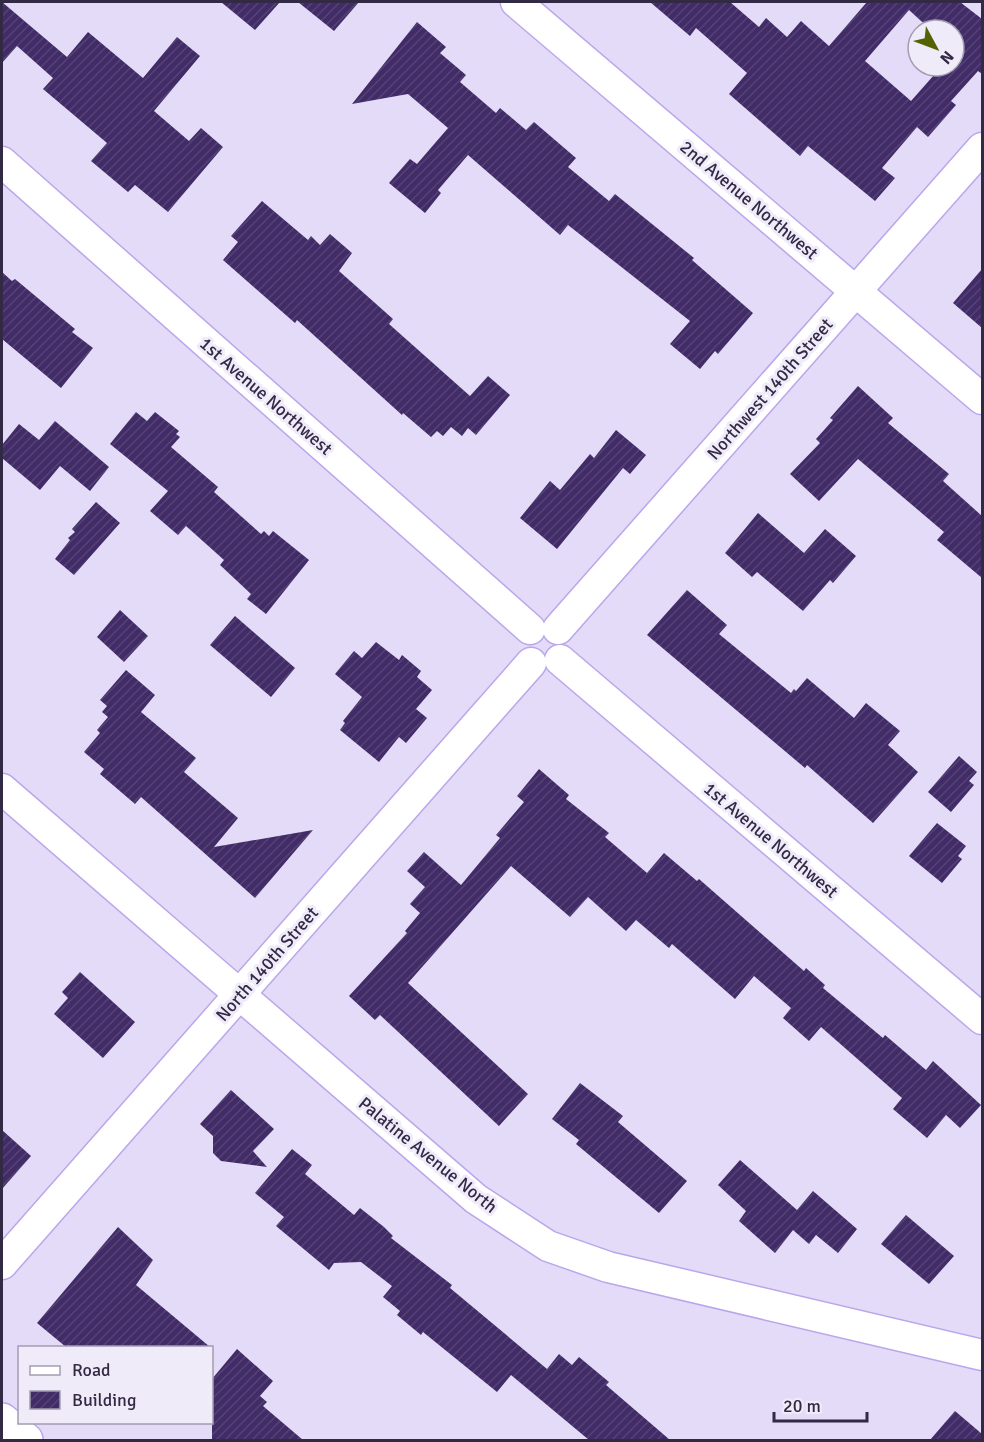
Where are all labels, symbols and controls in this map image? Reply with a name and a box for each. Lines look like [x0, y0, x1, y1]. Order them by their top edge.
north arrow [906, 18, 966, 78]
text: N [935, 46, 958, 68]
street label: 2nd Avenue Northwest [675, 136, 823, 264]
street label: Northwest 140th Street [703, 314, 837, 464]
street label: 1st Avenue Northwest [195, 332, 337, 460]
street label: 1st Avenue Northwest [699, 777, 843, 903]
street label: North 140th Street [211, 902, 323, 1026]
street label: Palatine Avenue North [354, 1092, 502, 1218]
legend [18, 1346, 213, 1424]
text: Road [72, 1359, 111, 1381]
scale bar [774, 1385, 867, 1423]
text: Building [72, 1389, 136, 1411]
text: 20 m [783, 1395, 821, 1417]

